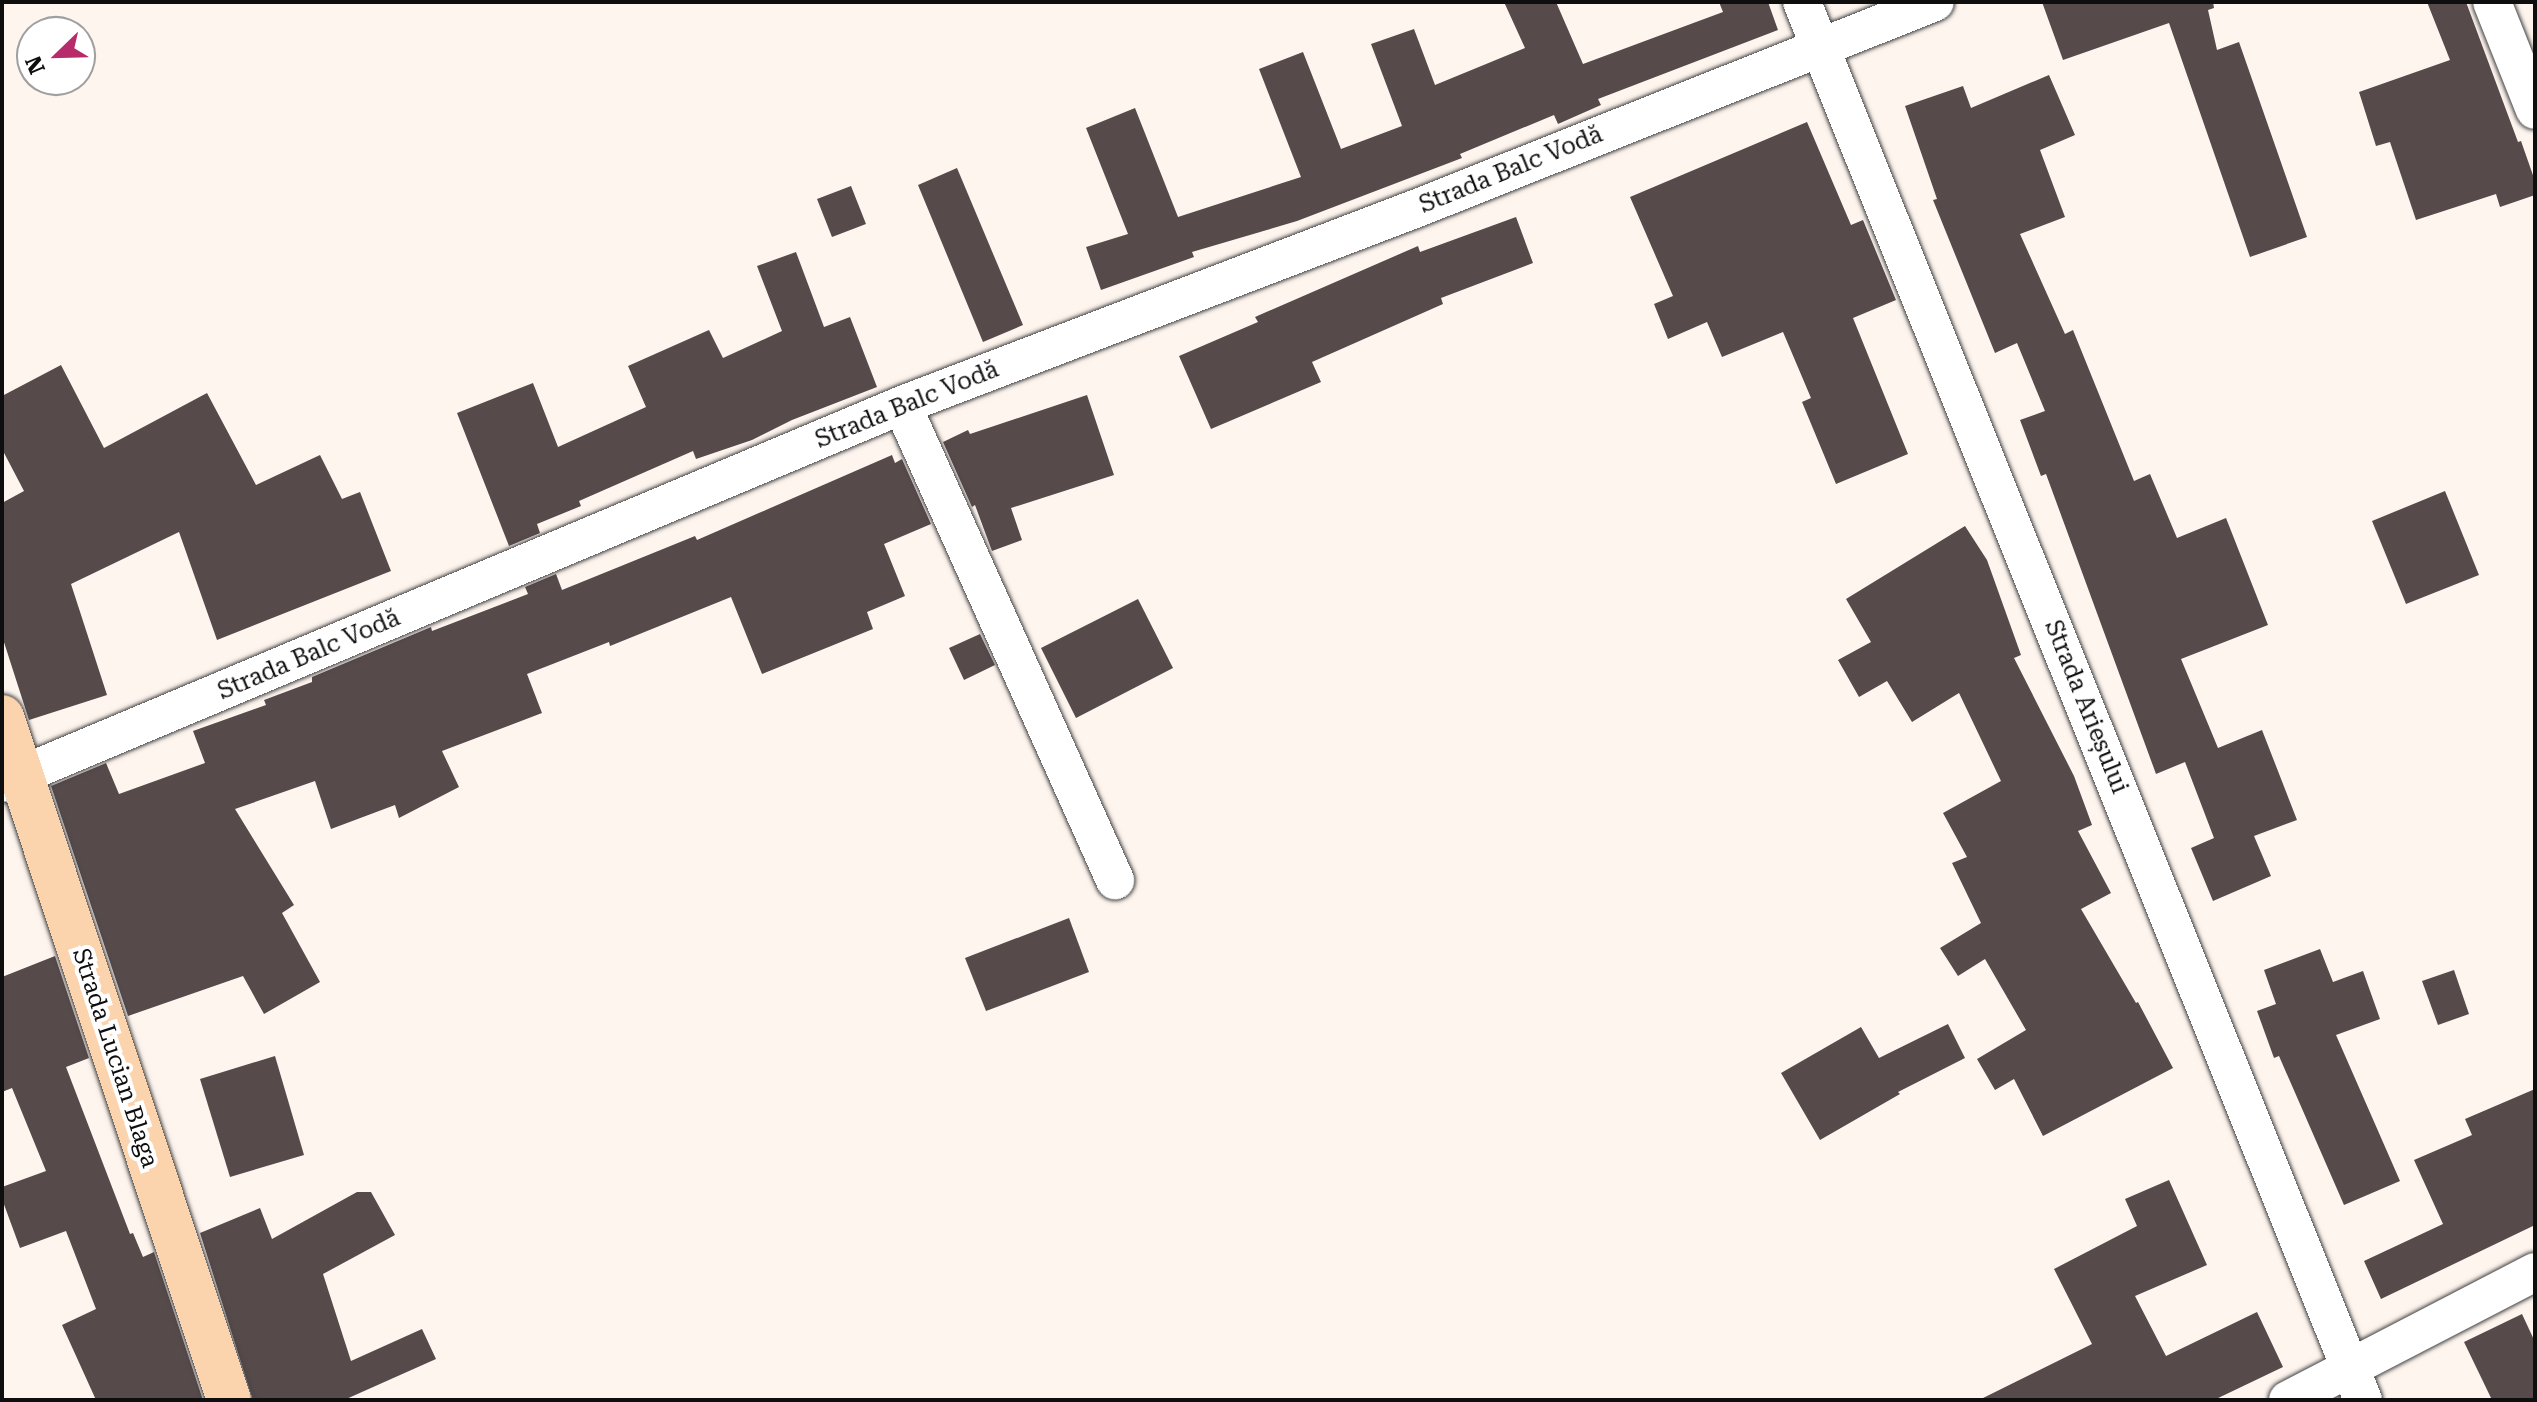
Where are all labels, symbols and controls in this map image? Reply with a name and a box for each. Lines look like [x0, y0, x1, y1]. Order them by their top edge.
north arrow [16, 16, 96, 96]
text: N [20, 52, 50, 77]
street label: Strada Balc Vodă [1415, 120, 1607, 220]
street label: Strada Balc Vodă [811, 355, 1003, 455]
street label: Strada Balc Vodă [214, 604, 404, 706]
street label: Strada Arieșului [2038, 616, 2134, 798]
street label: Strada Lucian Blaga [66, 945, 164, 1171]

